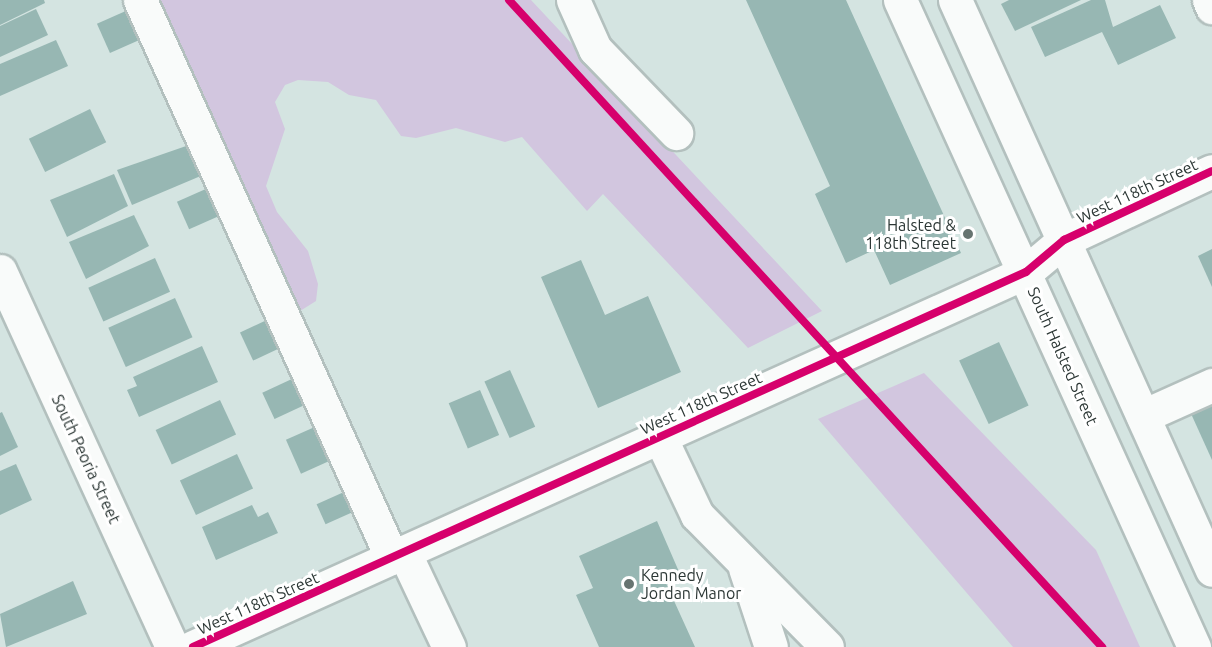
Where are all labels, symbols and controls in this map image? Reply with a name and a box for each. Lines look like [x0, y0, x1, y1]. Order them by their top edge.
street label: West 118th Street [1074, 155, 1200, 227]
place label: Halsted & 118th Street [865, 215, 956, 253]
marker: Halsted & 118th Street [961, 227, 975, 241]
street label: South Halsted Street [1024, 284, 1102, 428]
street label: West 118th Street [637, 368, 765, 438]
street label: South Peoria Street [48, 392, 124, 526]
place label: Kennedy Jordan Manor [641, 565, 741, 603]
street label: West 118th Street [194, 568, 322, 638]
marker: Kennedy Jordan Manor [622, 577, 636, 591]

